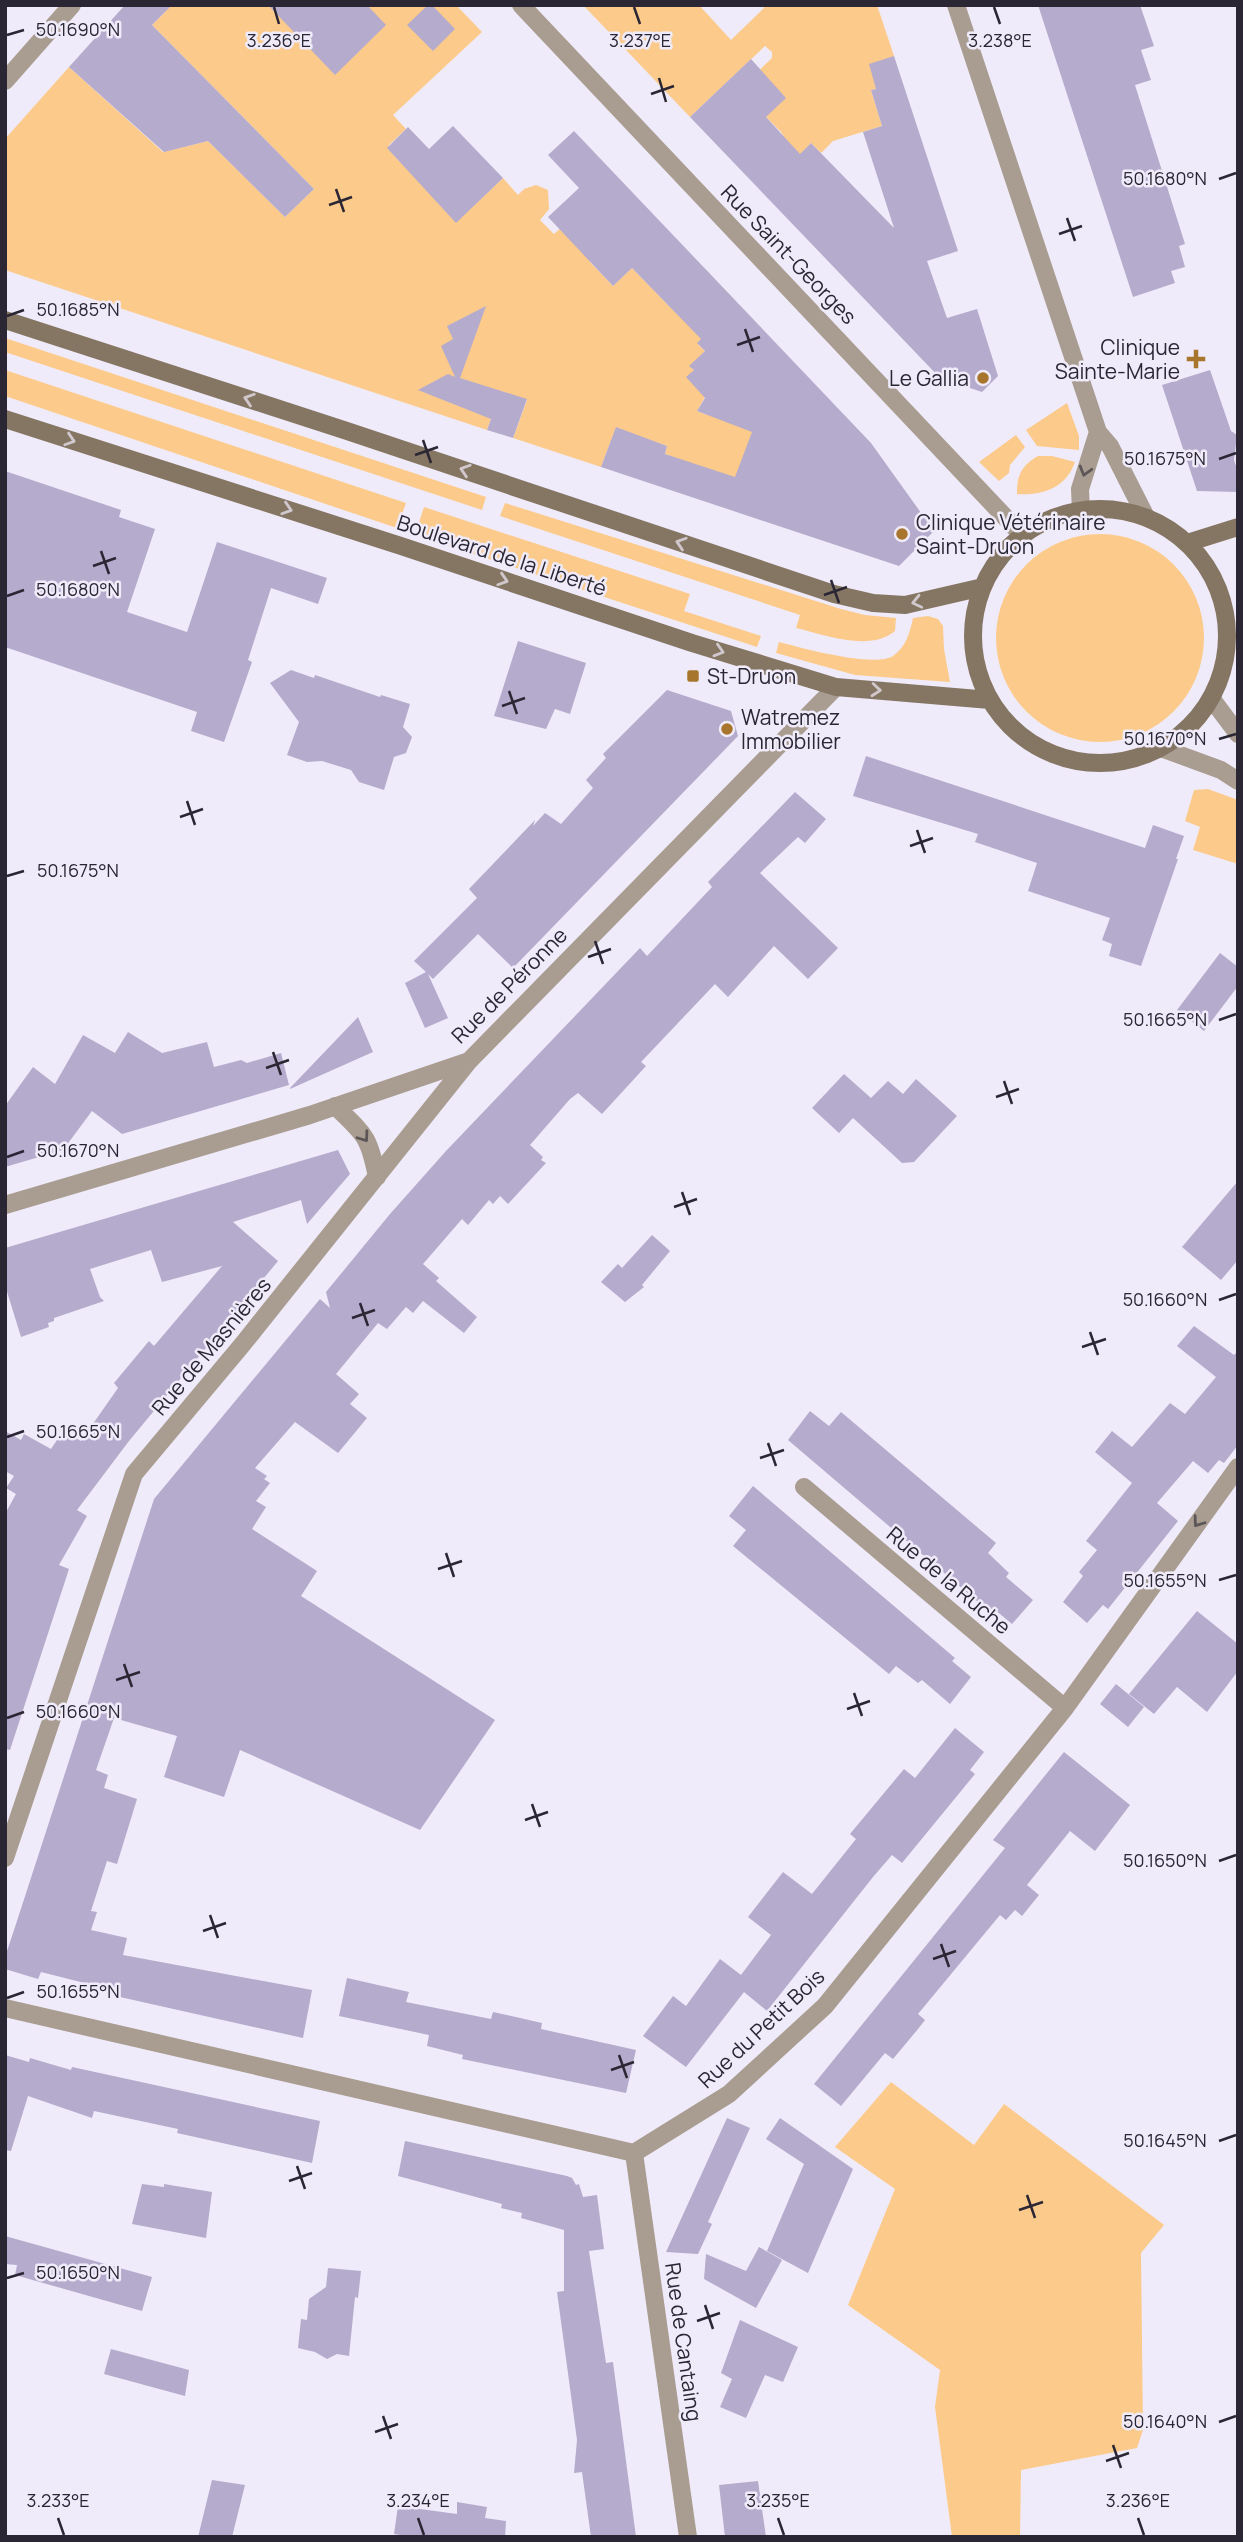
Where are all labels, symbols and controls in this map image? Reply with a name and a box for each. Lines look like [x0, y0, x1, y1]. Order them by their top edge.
text: 50.1690°N [36, 17, 120, 41]
text: 3.236°E [247, 28, 311, 52]
text: 3.237°E [609, 28, 671, 52]
text: 3.238°E [968, 28, 1032, 52]
text: 50.1680°N [1123, 166, 1207, 190]
street label: Rue Saint-Georges [715, 178, 863, 330]
text: 50.1685°N [36, 297, 120, 321]
place label: Clinique Sainte-Marie [1055, 333, 1180, 385]
marker: Clinique Sainte-Marie [1186, 349, 1206, 369]
place label: Le Gallia [889, 364, 969, 392]
marker: Le Gallia [975, 370, 991, 386]
one-way arrow [244, 393, 256, 408]
one-way arrow [64, 432, 76, 446]
text: 50.1675°N [1124, 446, 1206, 470]
one-way arrow [460, 464, 472, 478]
one-way arrow [1079, 465, 1094, 477]
one-way arrow [281, 501, 293, 516]
street label: Boulevard de la Liberté [394, 508, 610, 602]
place label: Clinique Vétérinaire Saint-Druon [916, 508, 1105, 560]
marker: Clinique Vétérinaire Saint-Druon [894, 526, 910, 542]
one-way arrow [675, 536, 687, 551]
one-way arrow [497, 572, 509, 586]
text: 50.1680°N [36, 577, 120, 601]
one-way arrow [911, 594, 923, 609]
one-way arrow [713, 643, 725, 658]
place label: St-Druon [707, 662, 796, 690]
marker: St-Druon [685, 668, 701, 684]
one-way arrow [870, 682, 881, 697]
place label: Watremez Immobilier [741, 703, 841, 755]
marker: Watremez Immobilier [719, 721, 735, 737]
text: 50.1670°N [1124, 726, 1206, 750]
text: 50.1675°N [37, 858, 119, 882]
street label: Rue de Péronne [445, 921, 573, 1049]
text: 50.1665°N [1123, 1007, 1207, 1031]
one-way arrow [356, 1130, 368, 1142]
text: 50.1670°N [37, 1138, 119, 1162]
street label: Rue de Masnières [145, 1271, 277, 1421]
text: 50.1660°N [1123, 1287, 1207, 1311]
text: 50.1665°N [36, 1419, 120, 1443]
one-way arrow [1194, 1514, 1206, 1527]
street label: Rue de la Ruche [881, 1520, 1017, 1640]
text: 50.1655°N [1123, 1568, 1207, 1592]
text: 50.1660°N [36, 1699, 120, 1723]
text: 50.1650°N [1123, 1848, 1207, 1872]
street label: Rue du Petit Bois [692, 1962, 830, 2094]
text: 50.1655°N [36, 1979, 120, 2003]
text: 50.1645°N [1123, 2128, 1207, 2152]
text: 50.1650°N [36, 2260, 120, 2284]
street label: Rue de Cantaing [659, 2261, 709, 2423]
text: 50.1640°N [1123, 2409, 1207, 2433]
text: 3.233°E [26, 2488, 90, 2512]
text: 3.234°E [386, 2488, 450, 2512]
text: 3.235°E [746, 2488, 810, 2512]
text: 3.236°E [1106, 2488, 1170, 2512]

